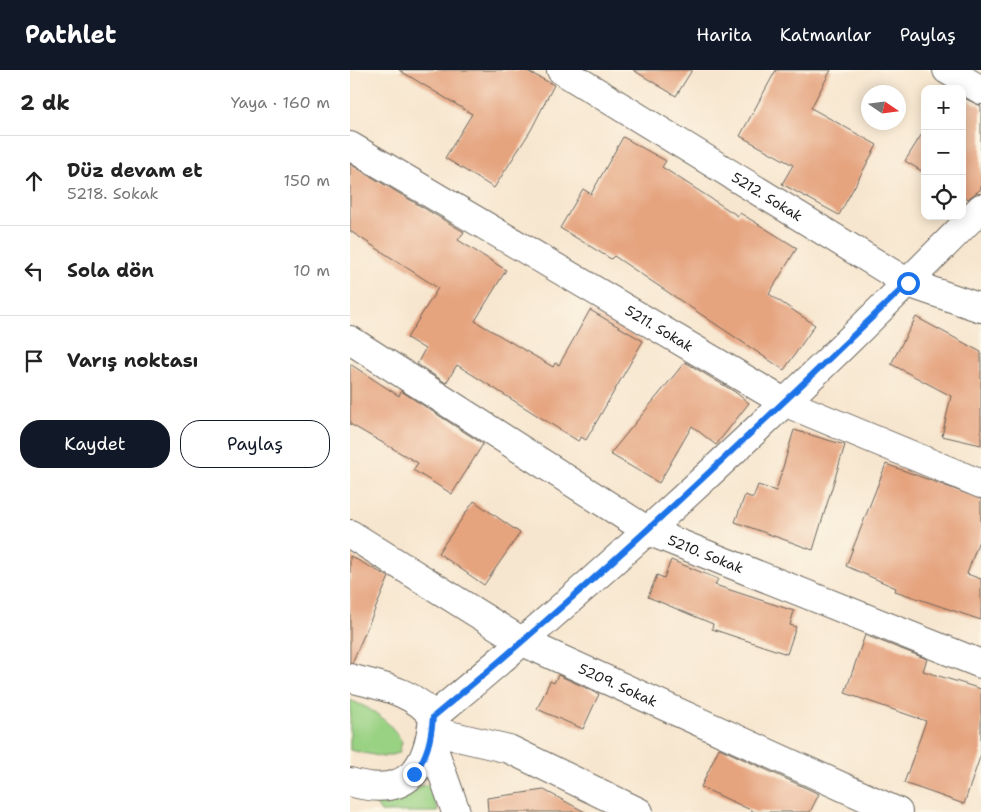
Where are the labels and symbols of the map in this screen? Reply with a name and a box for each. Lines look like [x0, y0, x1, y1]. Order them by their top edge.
north arrow [861, 85, 906, 130]
street label: 5212. Sokak [728, 168, 806, 225]
route start [897, 272, 920, 295]
street label: 5211. Sokak [622, 301, 697, 355]
street label: 5210. Sokak [665, 531, 746, 577]
street label: 5209. Sokak [576, 659, 660, 711]
route end [403, 763, 426, 786]

